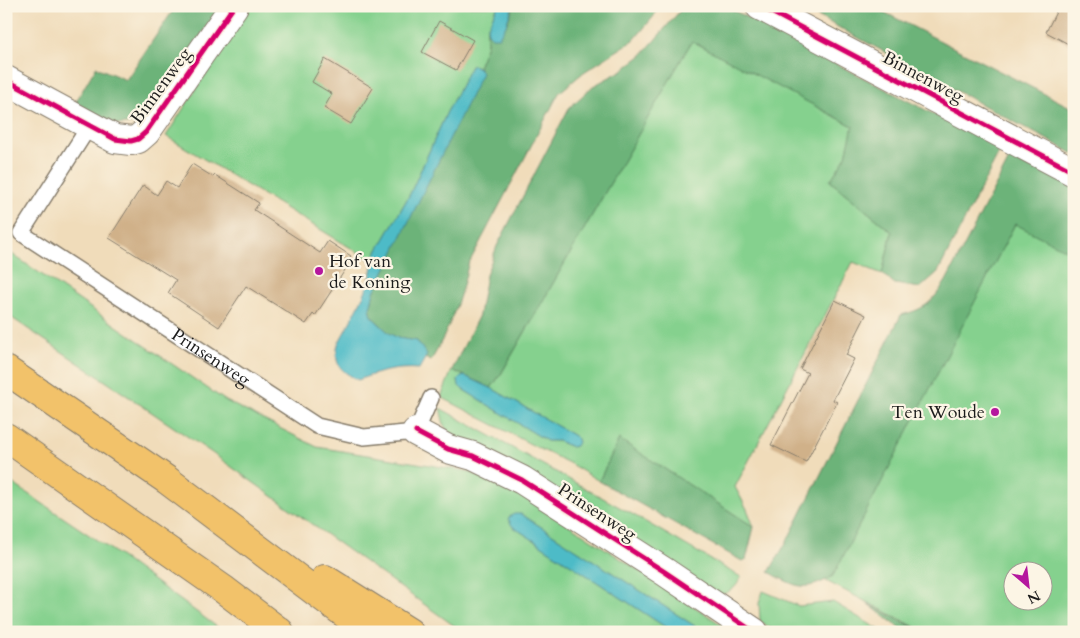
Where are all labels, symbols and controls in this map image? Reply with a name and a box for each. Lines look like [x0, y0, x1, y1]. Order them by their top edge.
street label: Binnenweg [125, 42, 198, 129]
street label: Binnenweg [878, 45, 969, 109]
place label: Hof van de Koning [329, 249, 411, 295]
marker: Hof van de Koning [313, 265, 325, 277]
street label: Prinsenweg [167, 322, 256, 392]
place label: Ten Woude [891, 400, 985, 425]
marker: Ten Woude [989, 406, 1001, 418]
street label: Prinsenweg [553, 477, 642, 547]
north arrow [1002, 560, 1052, 610]
text: N [1024, 586, 1044, 608]

